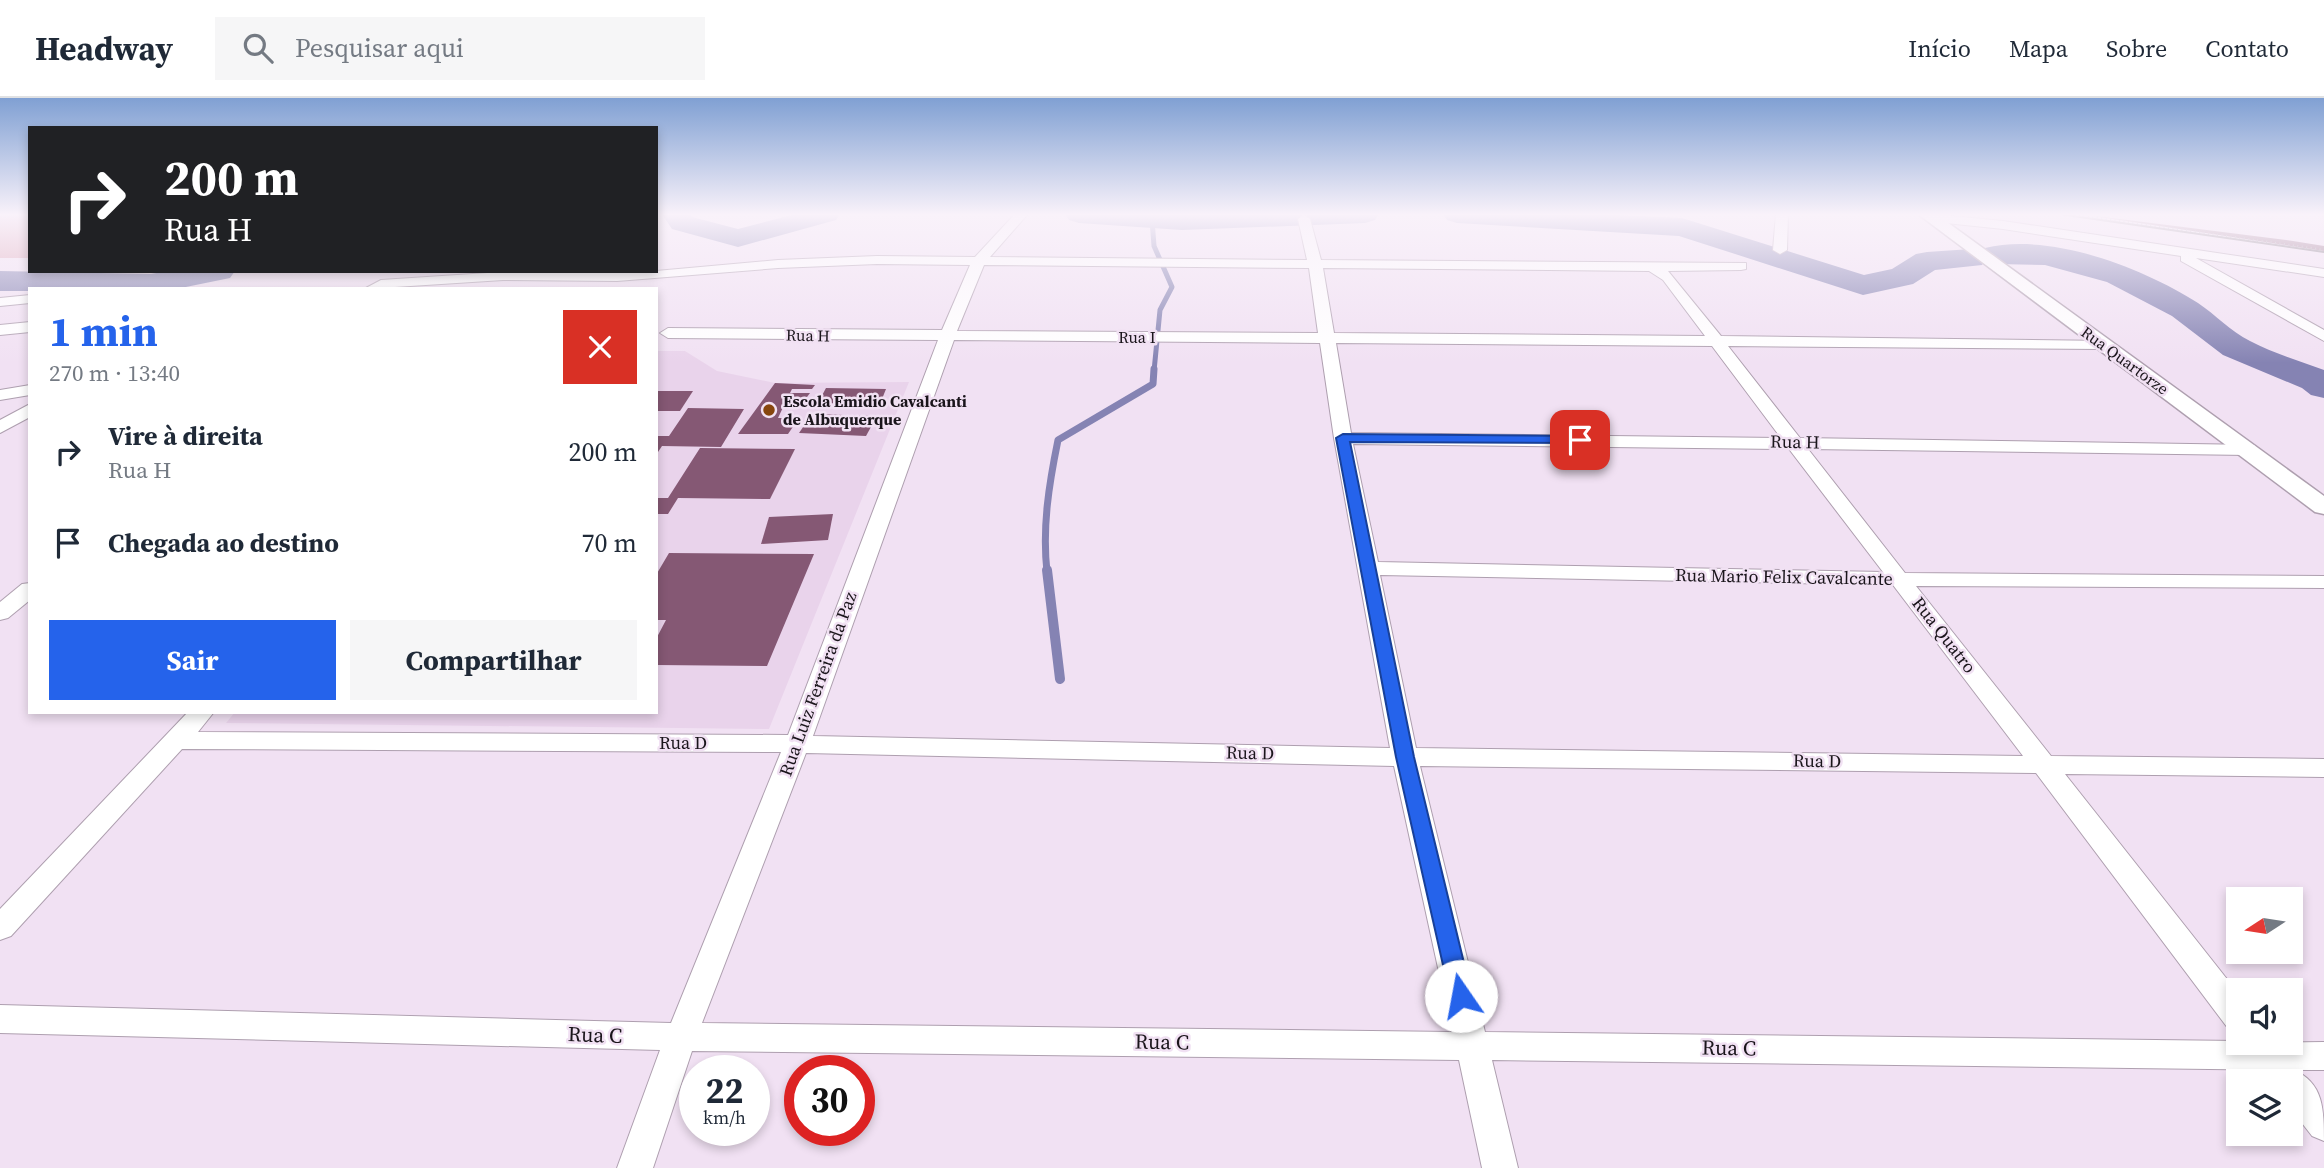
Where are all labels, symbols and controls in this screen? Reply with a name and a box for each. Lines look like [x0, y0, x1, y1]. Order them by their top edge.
search box [215, 17, 705, 80]
text: Headway [35, 26, 173, 71]
icon: search [239, 29, 277, 67]
text: Pesquisar aqui [295, 30, 464, 66]
text: Início [1908, 32, 1971, 65]
text: Mapa [2009, 32, 2068, 65]
text: Sobre [2106, 32, 2167, 65]
text: Contato [2205, 32, 2289, 65]
text: 200 m [164, 144, 299, 211]
icon: right [49, 154, 140, 245]
text: Rua H [164, 208, 252, 252]
text: 1 min [49, 302, 158, 360]
button: close [563, 310, 637, 384]
street label: Rua Quartorze [2077, 321, 2173, 399]
street label: Rua H [786, 324, 830, 346]
street label: Rua I [1118, 326, 1156, 348]
text: 270 m · 13:40 [49, 357, 180, 389]
place label: Escola Emidio Cavalcanti de Albuquerque [783, 390, 967, 430]
marker: Escola Emidio Cavalcanti de Albuquerque [761, 402, 777, 418]
pin [1550, 410, 1610, 470]
text: Vire à direita [108, 418, 263, 454]
icon: arrive [1561, 421, 1599, 459]
street label: Rua H [1770, 429, 1820, 454]
icon: right [49, 433, 87, 471]
text: 200 m [569, 434, 637, 470]
text: Rua H [108, 454, 171, 486]
icon: arrive [49, 524, 87, 562]
text: Chegada ao destino [108, 525, 339, 561]
text: 70 m [582, 525, 637, 561]
street label: Rua Mario Felix Cavalcante [1675, 562, 1893, 591]
street label: Rua Luiz Ferreira da Paz [773, 588, 863, 779]
street label: Rua Quatro [1907, 591, 1982, 678]
button: Sair [49, 620, 336, 700]
button: Compartilhar [350, 620, 637, 700]
street label: Rua D [659, 730, 707, 755]
street label: Rua D [1226, 740, 1274, 765]
street label: Rua D [1793, 748, 1841, 773]
north arrow [2226, 887, 2303, 964]
map controls [2226, 887, 2303, 1146]
position arrow [1424, 959, 1498, 1033]
button: sound [2226, 978, 2303, 1055]
street label: Rua C [567, 1019, 623, 1050]
street label: Rua C [1134, 1027, 1190, 1056]
street label: Rua C [1701, 1033, 1757, 1062]
speed limit sign: 30 [784, 1055, 875, 1146]
text: 22 [706, 1067, 743, 1115]
button: layers [2226, 1069, 2303, 1146]
text: km/h [703, 1105, 746, 1130]

